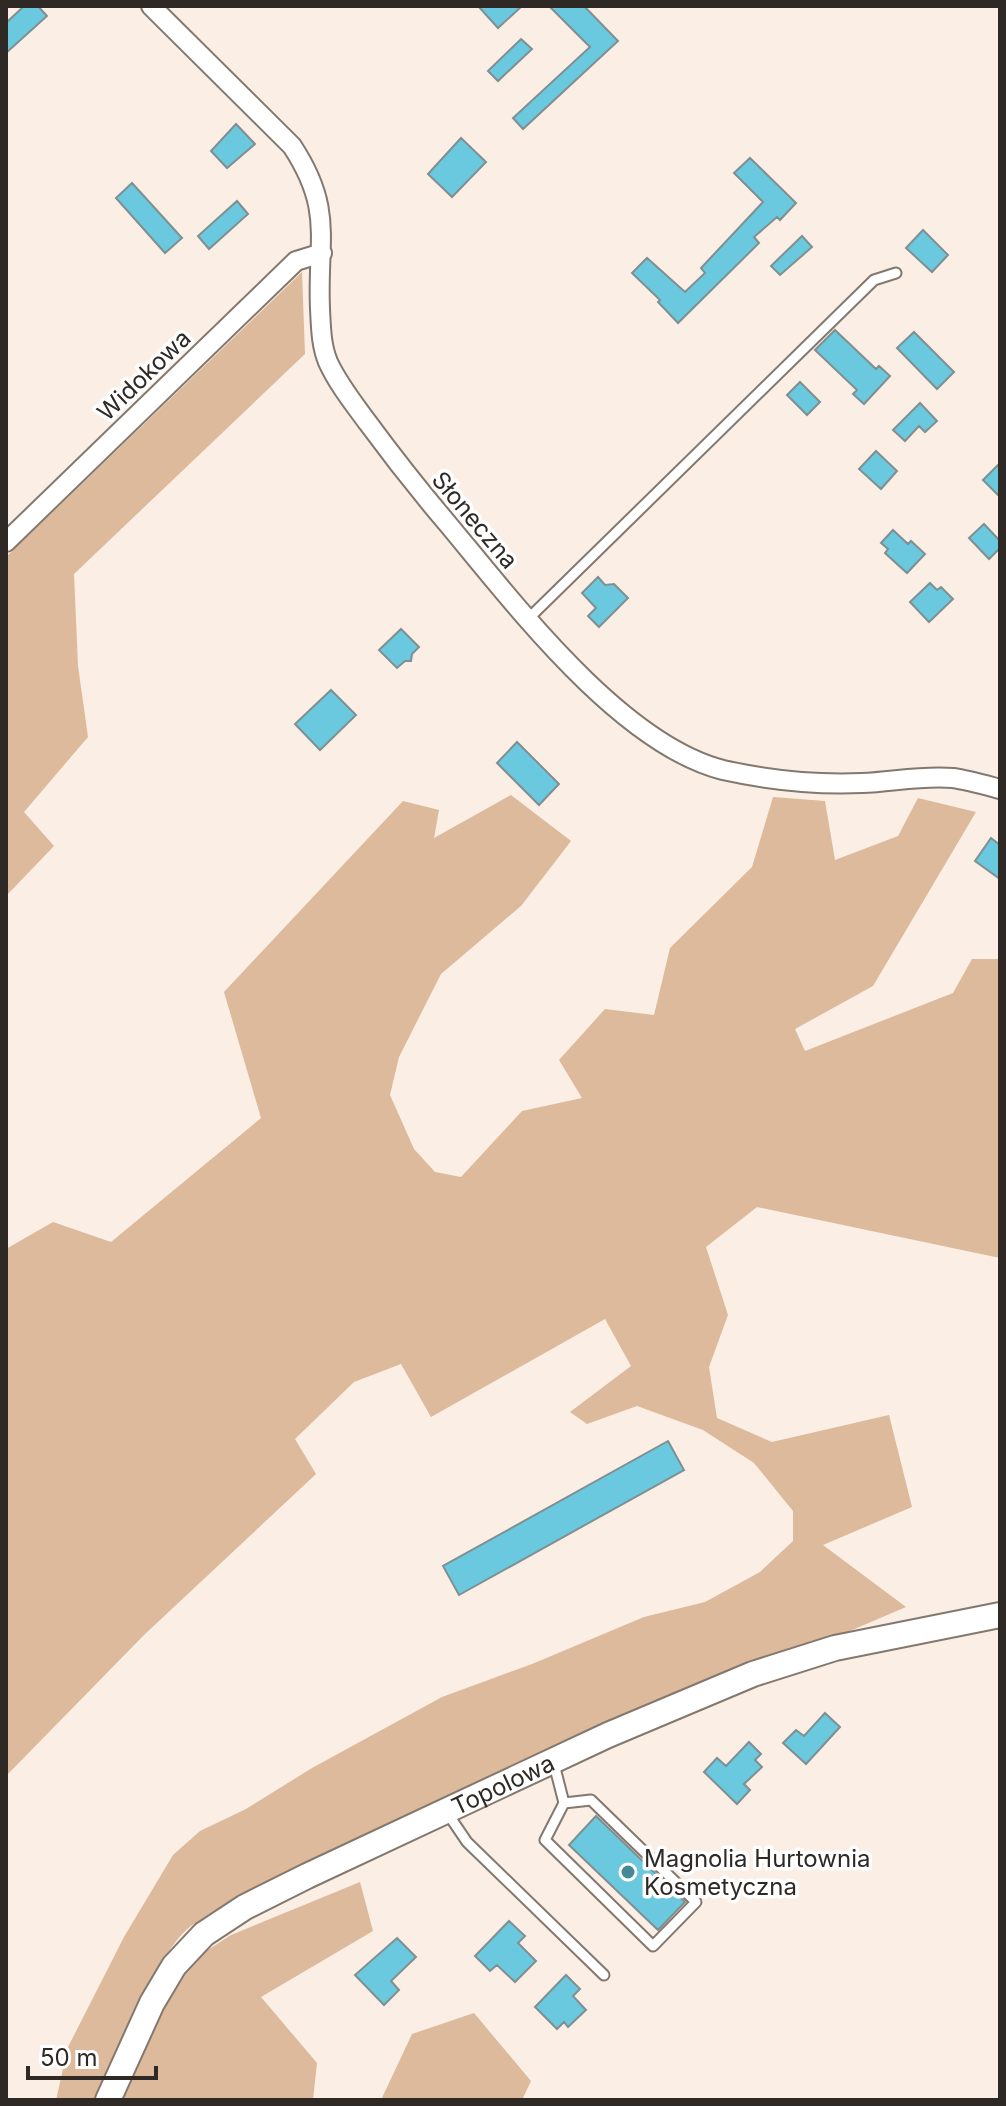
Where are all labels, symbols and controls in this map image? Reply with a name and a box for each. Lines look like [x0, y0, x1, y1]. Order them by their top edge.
street label: Widokowa [91, 323, 197, 427]
street label: Słoneczna [426, 465, 524, 575]
street label: Topolowa [447, 1748, 559, 1821]
place label: Magnolia Hurtownia Kosmetyczna [644, 1844, 870, 1901]
marker: Magnolia Hurtownia Kosmetyczna [619, 1863, 637, 1881]
scale bar [28, 2030, 156, 2080]
text: 50 m [40, 2043, 98, 2072]

